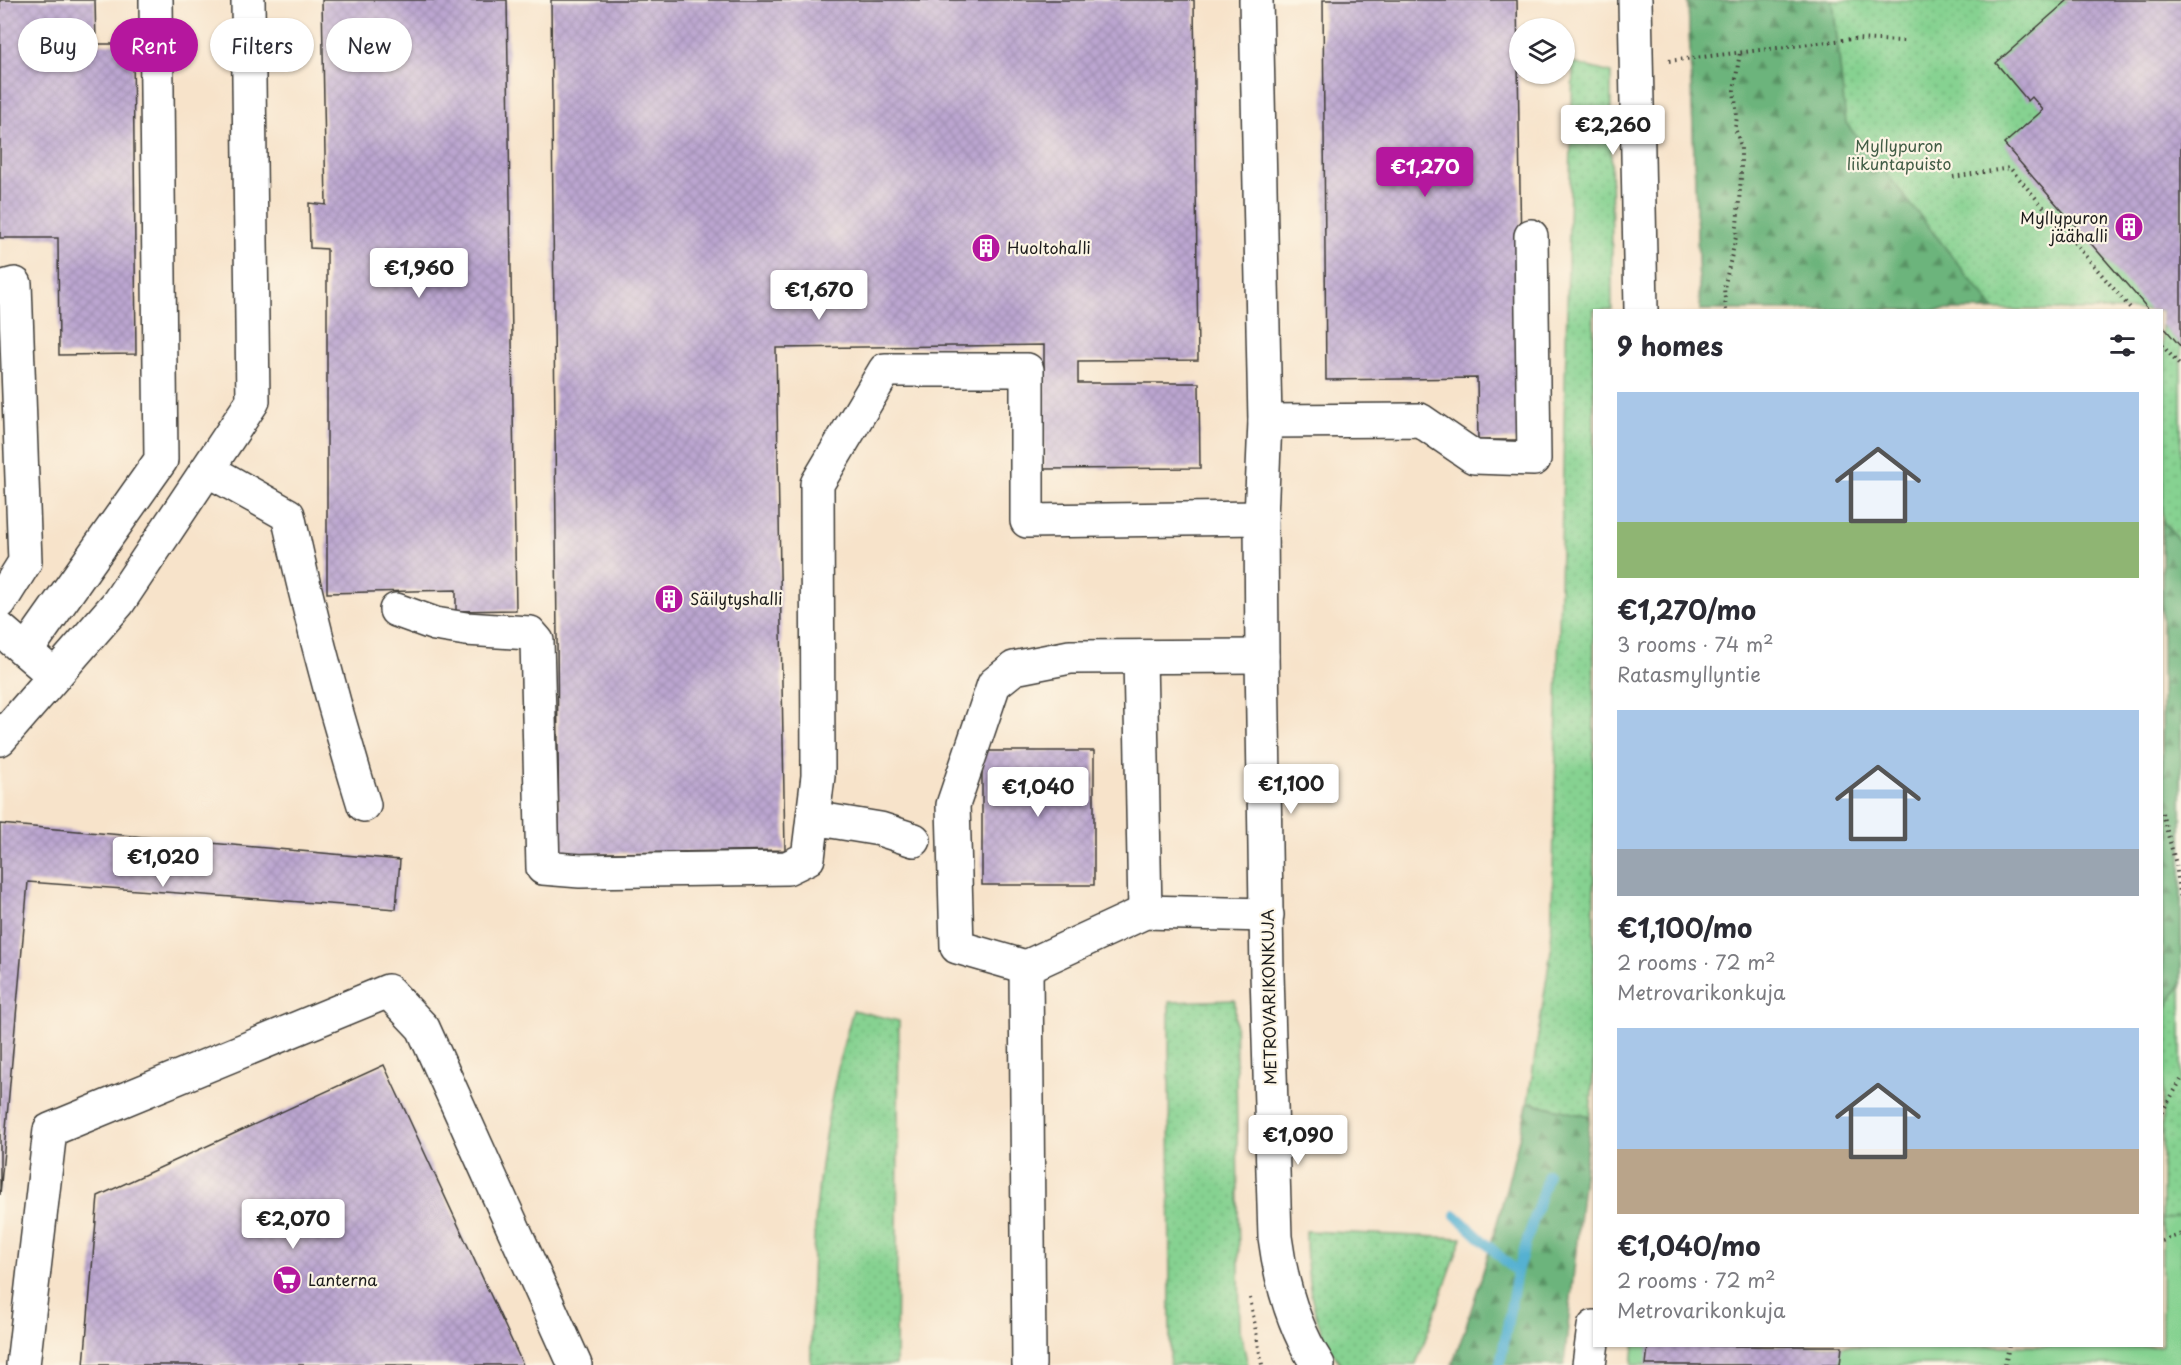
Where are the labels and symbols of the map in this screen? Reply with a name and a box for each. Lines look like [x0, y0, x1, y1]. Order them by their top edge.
pin: €2,260 [1564, 105, 1662, 156]
park label: Myllypuron liikuntapuisto [1847, 133, 1951, 175]
pin: €1,270 [1376, 147, 1474, 198]
place label: Myllypuron jäähalli [2020, 205, 2108, 247]
building icon: Myllypuron jäähalli [2113, 211, 2145, 243]
building icon: Huoltohalli [970, 232, 1002, 264]
place label: Huoltohalli [1007, 235, 1091, 259]
pin: €1,960 [370, 248, 468, 299]
pin: €1,670 [770, 270, 868, 321]
building icon: Säilytyshalli [653, 583, 685, 615]
place label: Säilytyshalli [690, 586, 782, 610]
pin: €1,100 [1242, 764, 1340, 815]
pin: €1,040 [989, 767, 1087, 818]
pin: €1,020 [114, 837, 212, 888]
street label: METROVARIKONKUJA [1254, 909, 1282, 1085]
pin: €1,090 [1249, 1115, 1347, 1166]
pin: €2,070 [244, 1199, 342, 1250]
supermarket icon: Lanterna [271, 1264, 303, 1296]
place label: Lanterna [308, 1267, 377, 1291]

